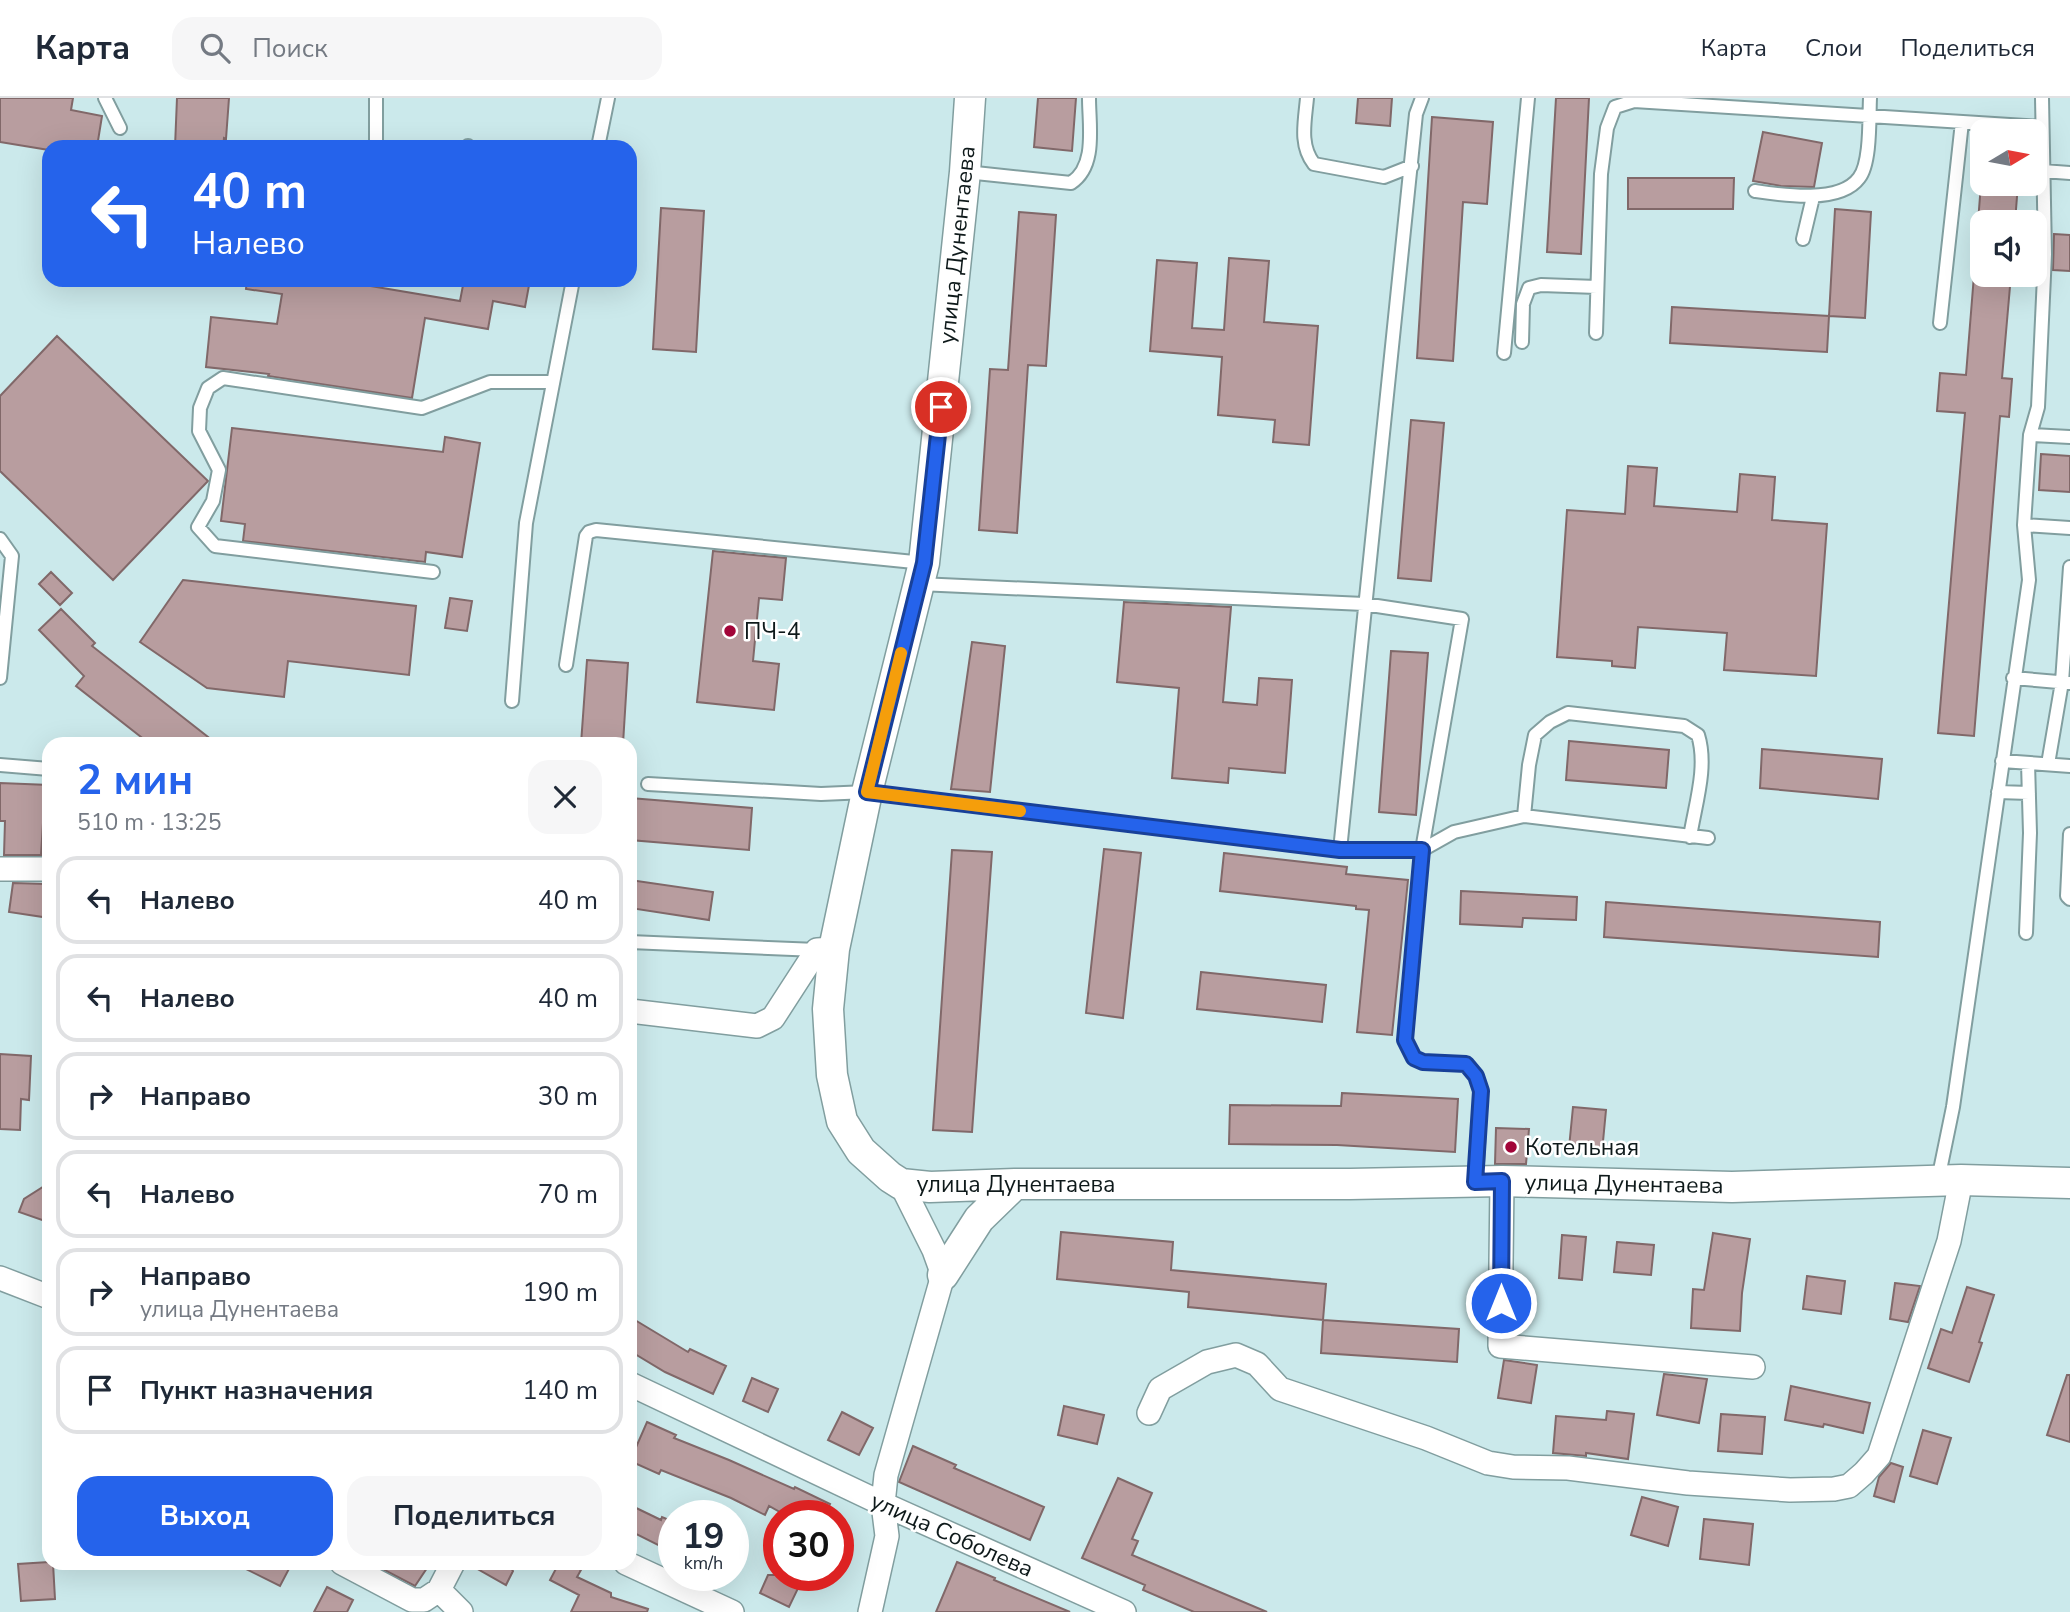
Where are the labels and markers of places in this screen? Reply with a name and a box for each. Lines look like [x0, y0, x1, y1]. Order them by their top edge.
pin [911, 377, 971, 437]
place label: ПЧ-4 [744, 616, 801, 647]
marker: ПЧ-4 [722, 623, 738, 639]
place label: Котельная [1525, 1132, 1639, 1163]
marker: Котельная [1503, 1139, 1519, 1155]

